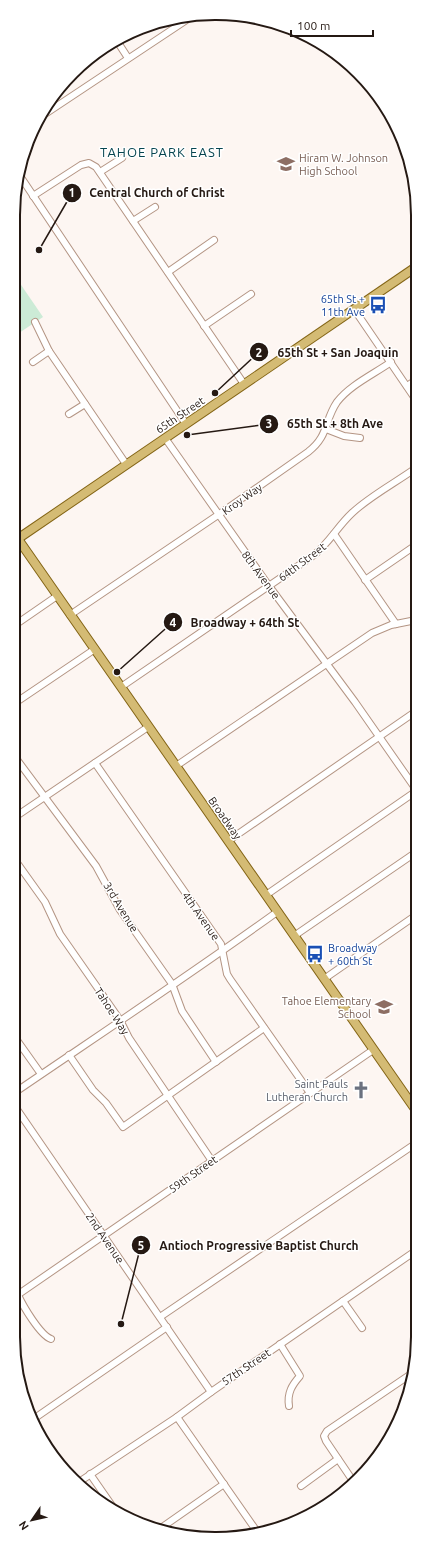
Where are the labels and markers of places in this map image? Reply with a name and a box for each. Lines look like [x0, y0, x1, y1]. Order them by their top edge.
place label: Hiram W. Johnson High School [299, 152, 388, 177]
school or university icon: Hiram W. Johnson High School [276, 154, 296, 174]
callout: Central Church of Christ [62, 181, 233, 205]
place label: 65th St + 11th Ave [321, 293, 365, 318]
bus stop icon: 65th St + 11th Ave [368, 295, 388, 315]
callout: 65th St + San Joaquin [249, 340, 406, 364]
callout: 65th St + 8th Ave [259, 412, 391, 436]
callout: Broadway + 64th St [163, 610, 307, 634]
place label: Broadway + 60th St [328, 942, 378, 967]
bus stop icon: Broadway + 60th St [305, 944, 325, 964]
place label: Tahoe Elementary School [282, 995, 372, 1020]
school or university icon: Tahoe Elementary School [374, 997, 394, 1017]
place label: Saint Pauls Lutheran Church [266, 1078, 348, 1103]
church icon: Saint Pauls Lutheran Church [351, 1080, 371, 1100]
callout: Antioch Progressive Baptist Church [131, 1233, 366, 1257]

